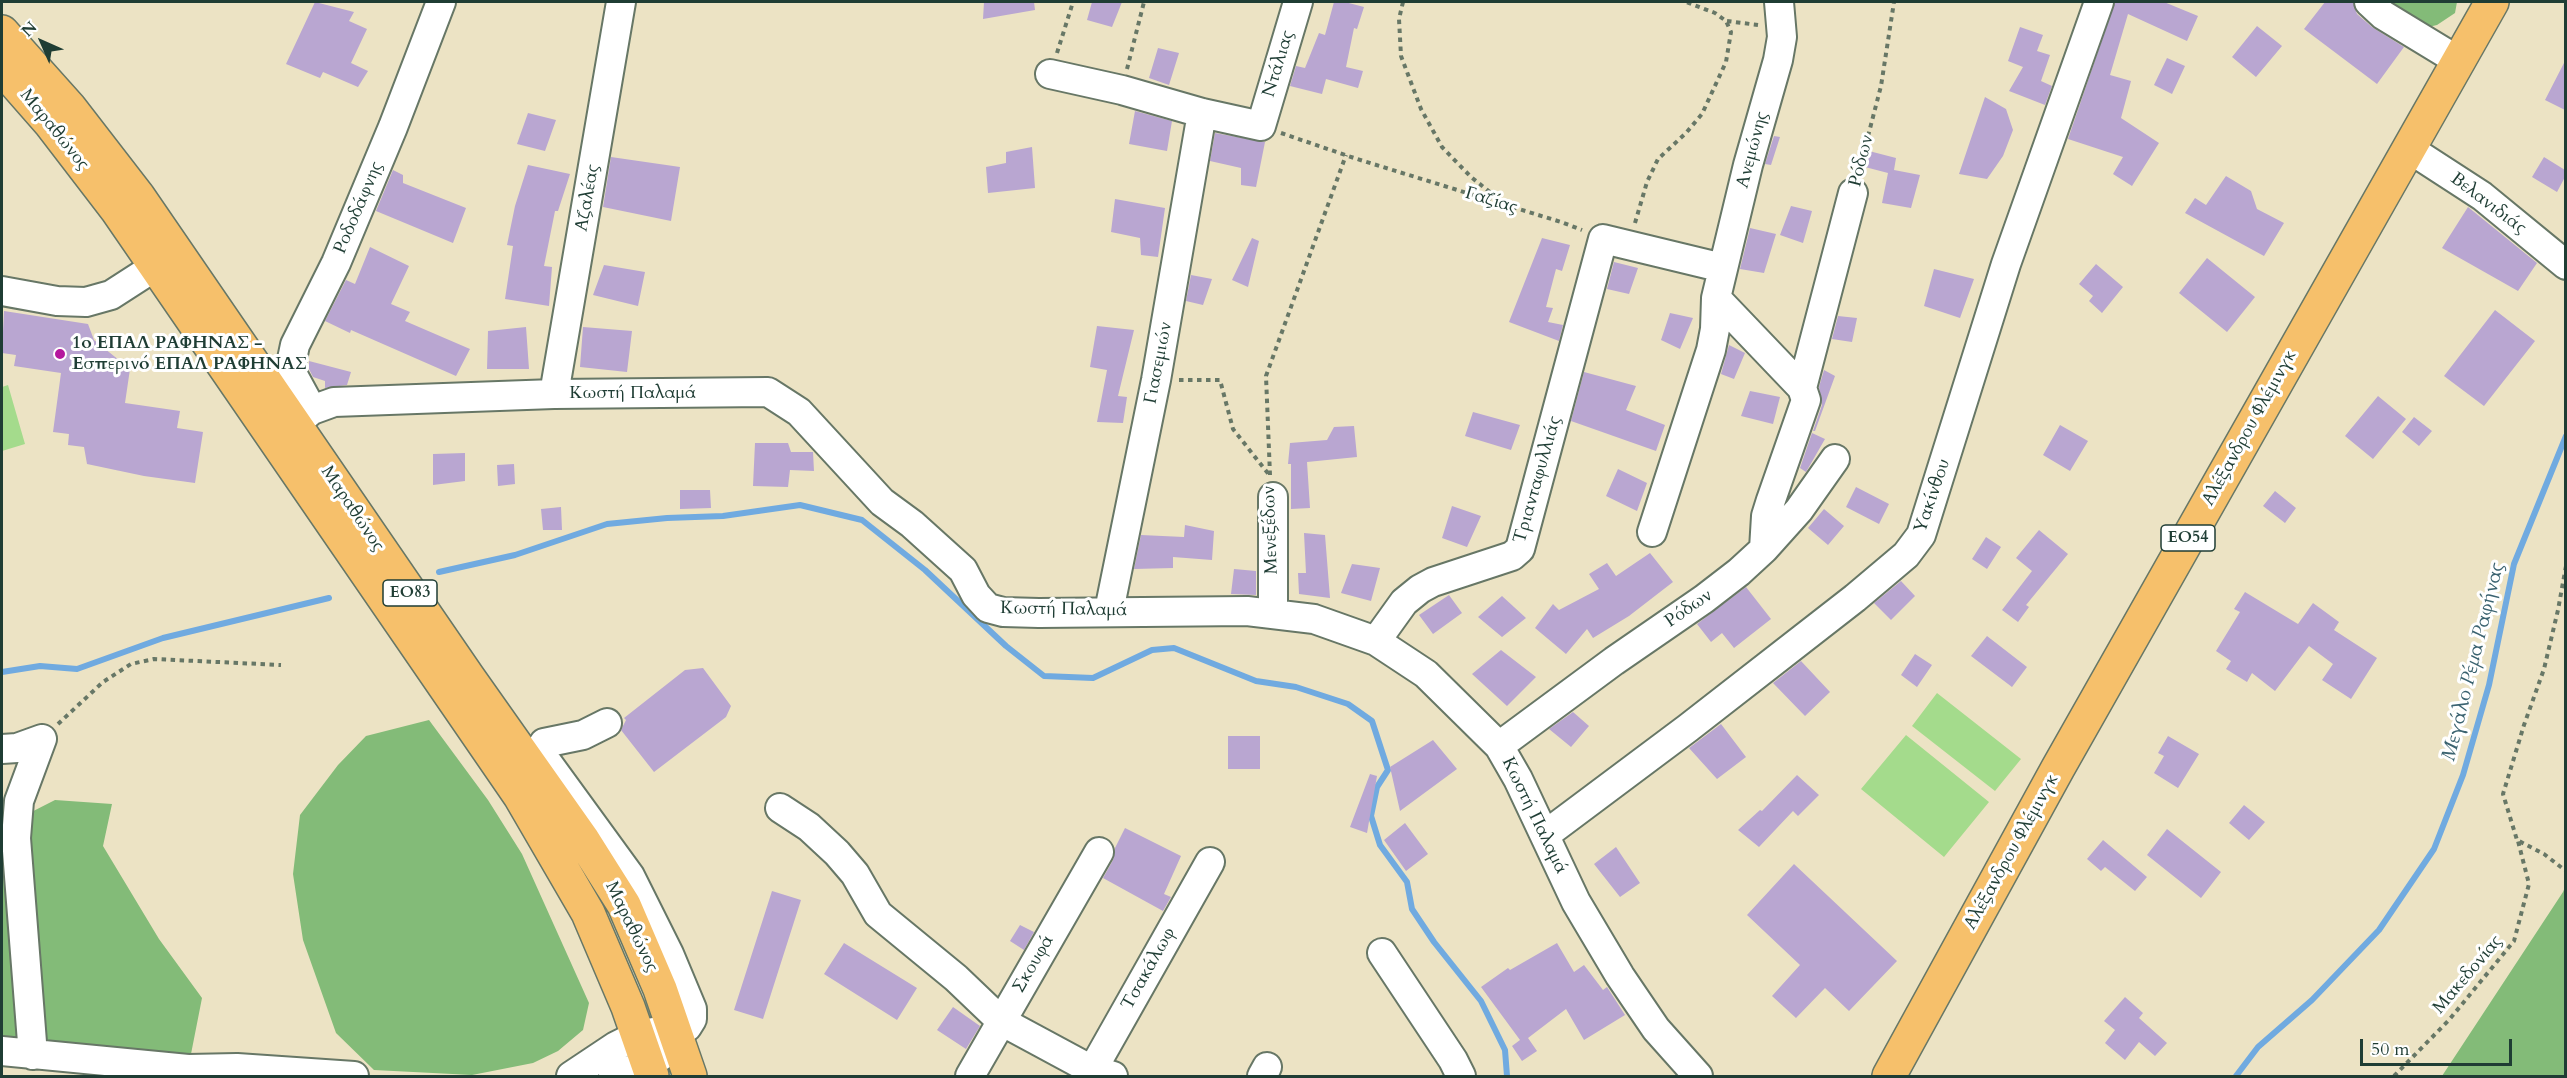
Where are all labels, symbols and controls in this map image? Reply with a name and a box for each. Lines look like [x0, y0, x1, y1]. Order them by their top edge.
north arrow [12, 12, 72, 72]
text: N [17, 17, 42, 42]
street label: Ντάλιας [1259, 28, 1299, 100]
street label: Μαραθώνος [15, 85, 93, 175]
street label: Ανεμώνης [1732, 109, 1774, 191]
street label: Ρόδων [1845, 133, 1879, 189]
street label: Ροδοδάφνης [330, 159, 388, 257]
street label: Αζαλέας [571, 163, 605, 233]
street label: Βελανιδιάς [2446, 168, 2530, 240]
street label: Γαζίας [1462, 183, 1520, 219]
street label: Γιασεμιών [1140, 320, 1178, 406]
place label: 1ο ΕΠΑΛ ΡΑΦΗΝΑΣ - Εσπερινό ΕΠΑΛ ΡΑΦΗΝΑΣ [72, 333, 307, 376]
street label: Αλέξανδρου Φλέμινγκ [2198, 346, 2302, 510]
marker: 1ο ΕΠΑΛ ΡΑΦΗΝΑΣ - Εσπερινό ΕΠΑΛ ΡΑΦΗΝΑΣ [53, 347, 67, 361]
street label: Κωστή Παλαμά [569, 383, 697, 405]
street label: Τριανταφυλλιάς [1509, 414, 1567, 546]
street label: Υακίνθου [1910, 456, 1956, 536]
street label: Μαραθώνος [316, 462, 388, 556]
street label: Μενεξέδων [1259, 485, 1283, 575]
road number: ΕΟ54 [2161, 525, 2215, 551]
water label: Μεγάλο Ρέμα Ραφήνας [2438, 560, 2510, 764]
road number: ΕΟ83 [383, 580, 437, 606]
street label: Ρόδων [1661, 585, 1717, 633]
street label: Κωστή Παλαμά [1000, 598, 1128, 622]
street label: Κωστή Παλαμά [1496, 754, 1572, 878]
street label: Αλέξανδρου Φλέμινγκ [1960, 770, 2064, 934]
street label: Μαραθώνος [600, 878, 662, 976]
street label: Τσακάλωφ [1118, 924, 1180, 1014]
street label: Σκουφά [1009, 931, 1059, 997]
street label: Μακεδονίας [2429, 931, 2507, 1019]
scale bar [2363, 1027, 2514, 1065]
text: 50 m [2371, 1037, 2410, 1062]

